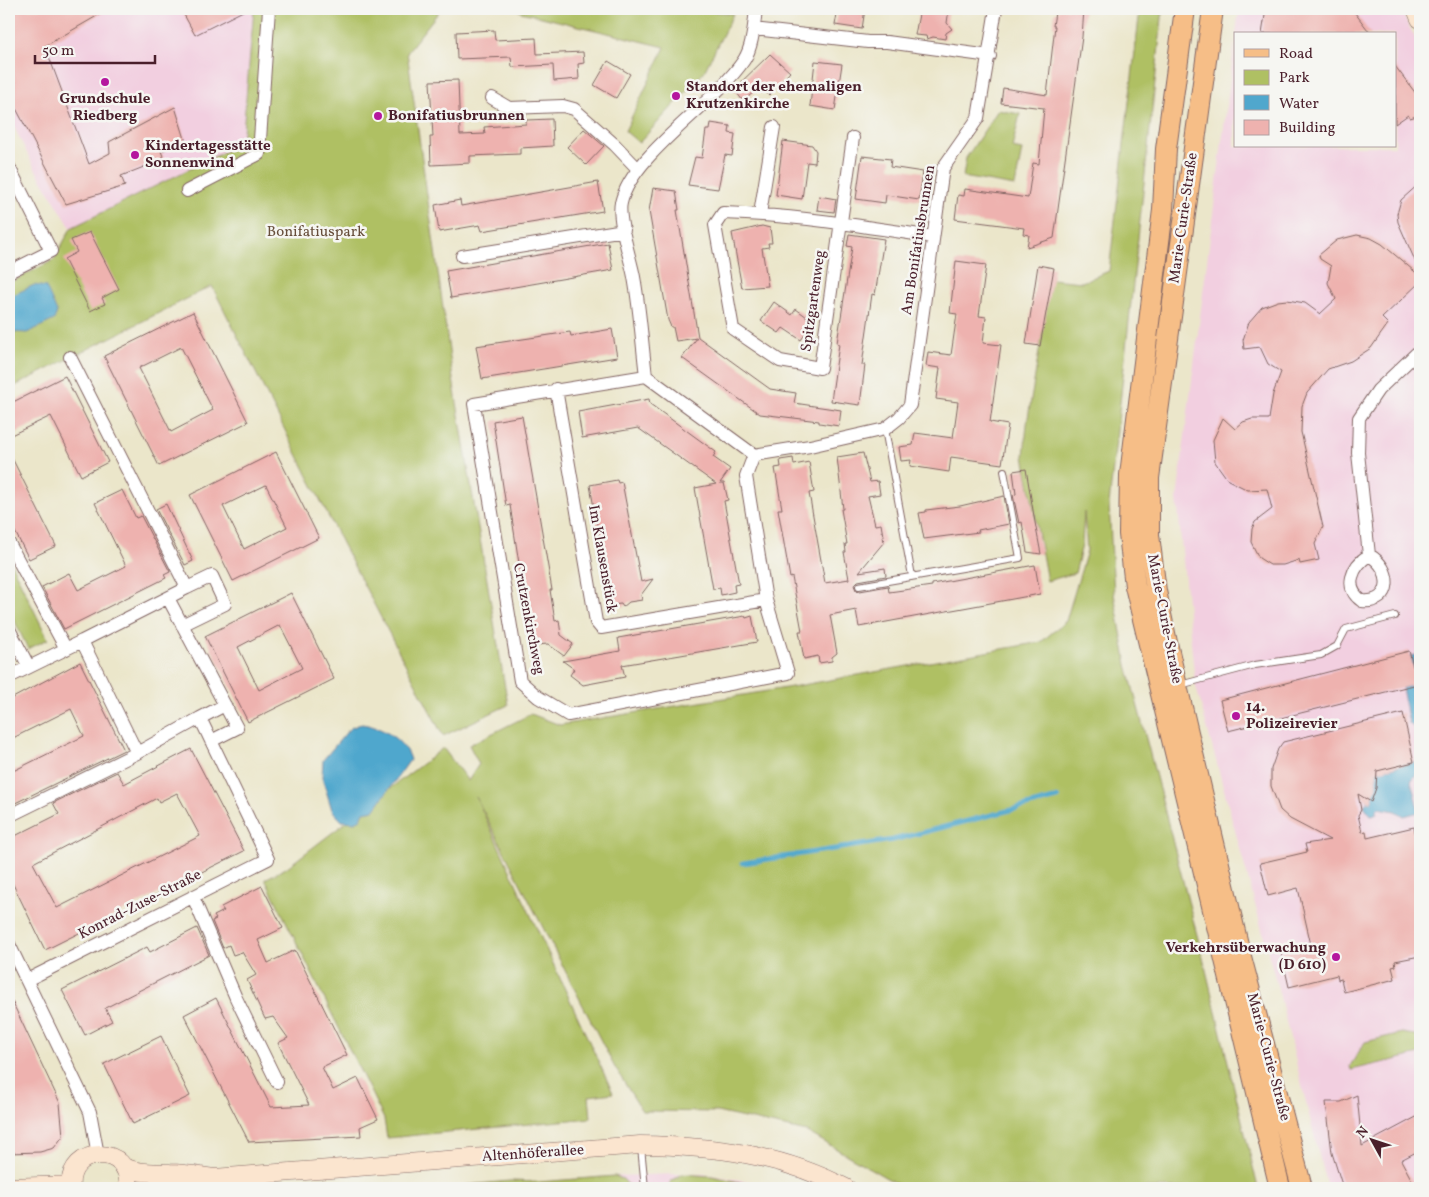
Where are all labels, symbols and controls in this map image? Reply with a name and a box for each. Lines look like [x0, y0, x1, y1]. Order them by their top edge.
scale bar [35, 32, 155, 64]
legend [1234, 32, 1396, 148]
text: 50 m [42, 41, 74, 62]
text: Road [1279, 44, 1313, 65]
text: Park [1279, 68, 1310, 89]
marker: Grundschule Riedberg [99, 76, 111, 88]
place label: Standort der ehemaligen Krutzenkirche [686, 77, 862, 115]
place label: Grundschule Riedberg [60, 89, 151, 127]
marker: Standort der ehemaligen Krutzenkirche [670, 90, 682, 102]
text: Water [1279, 94, 1319, 115]
place label: Bonifatiusbrunnen [388, 106, 525, 127]
marker: Bonifatiusbrunnen [372, 110, 384, 122]
text: Building [1279, 118, 1336, 139]
place label: Kindertagesstätte Sonnenwind [145, 136, 271, 174]
marker: Kindertagesstätte Sonnenwind [129, 149, 141, 161]
street label: Marie-Curie-Straße [1164, 151, 1204, 285]
street label: Am Bonifatiusbrunnen [897, 163, 941, 317]
park label: Bonifatiuspark [267, 222, 365, 243]
street label: Spitzgartenweg [796, 249, 832, 353]
street label: Im Klausenstück [582, 503, 622, 615]
street label: Marie-Curie-Straße [1141, 552, 1187, 686]
street label: Crutzenkirchweg [507, 561, 549, 677]
place label: 14. Polizeirevier [1246, 697, 1338, 735]
marker: 14. Polizeirevier [1230, 710, 1242, 722]
street label: Konrad-Zuse-Straße [75, 865, 205, 945]
place label: Verkehrsüberwachung (D 610) [1166, 938, 1326, 976]
marker: Verkehrsüberwachung (D 610) [1330, 951, 1342, 963]
street label: Marie-Curie-Straße [1241, 991, 1295, 1123]
north arrow [1346, 1114, 1396, 1164]
text: N [1353, 1123, 1374, 1143]
street label: Altenhöferallee [481, 1140, 585, 1168]

